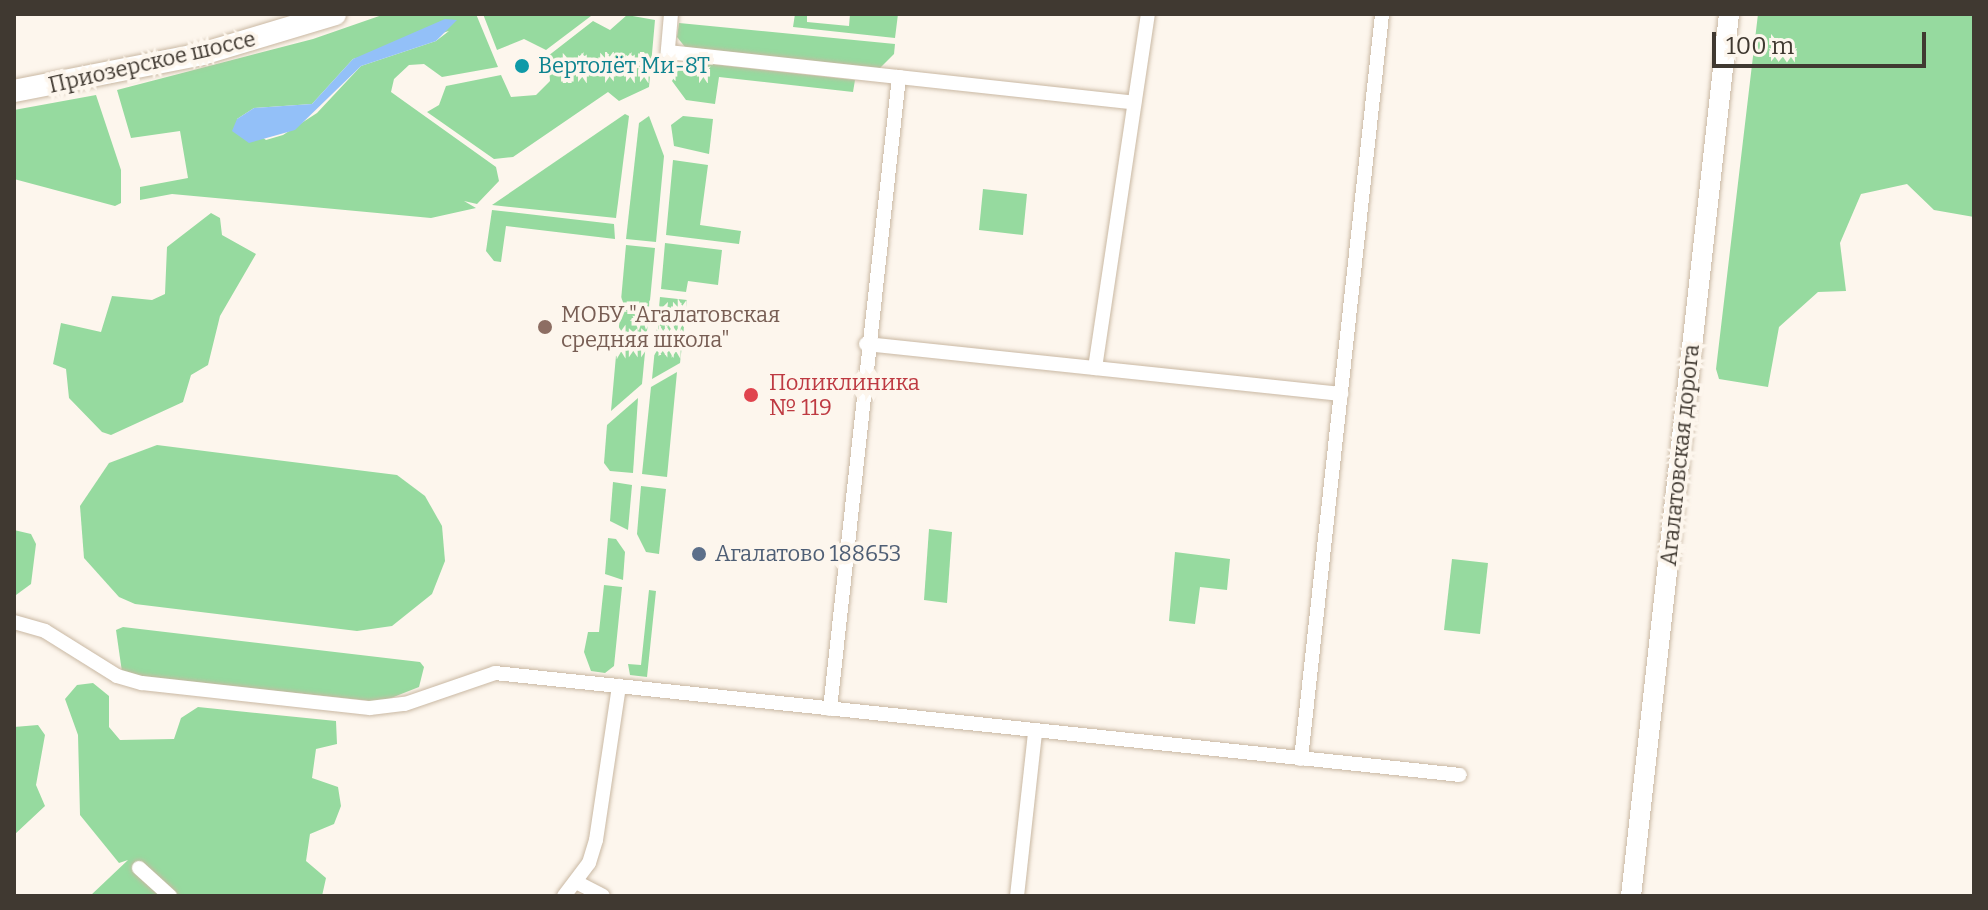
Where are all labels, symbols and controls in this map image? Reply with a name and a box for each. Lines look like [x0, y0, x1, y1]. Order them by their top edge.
scale bar [1716, 16, 1930, 66]
street label: Приозерское шоссе [46, 25, 258, 99]
text: 100 m [1726, 32, 1794, 60]
place label: Вертолёт Ми-8Т [538, 53, 710, 79]
marker: Вертолёт Ми-8Т [513, 57, 531, 75]
place label: МОБУ "Агалатовская средняя школа" [561, 301, 780, 352]
marker: МОБУ "Агалатовская средняя школа" [536, 318, 554, 336]
street label: Агалатовская дорога [1655, 343, 1705, 567]
place label: Поликлиника № 119 [769, 369, 920, 420]
marker: Поликлиника № 119 [740, 384, 762, 406]
place label: Агалатово 188653 [715, 541, 901, 567]
marker: Агалатово 188653 [690, 545, 708, 563]

